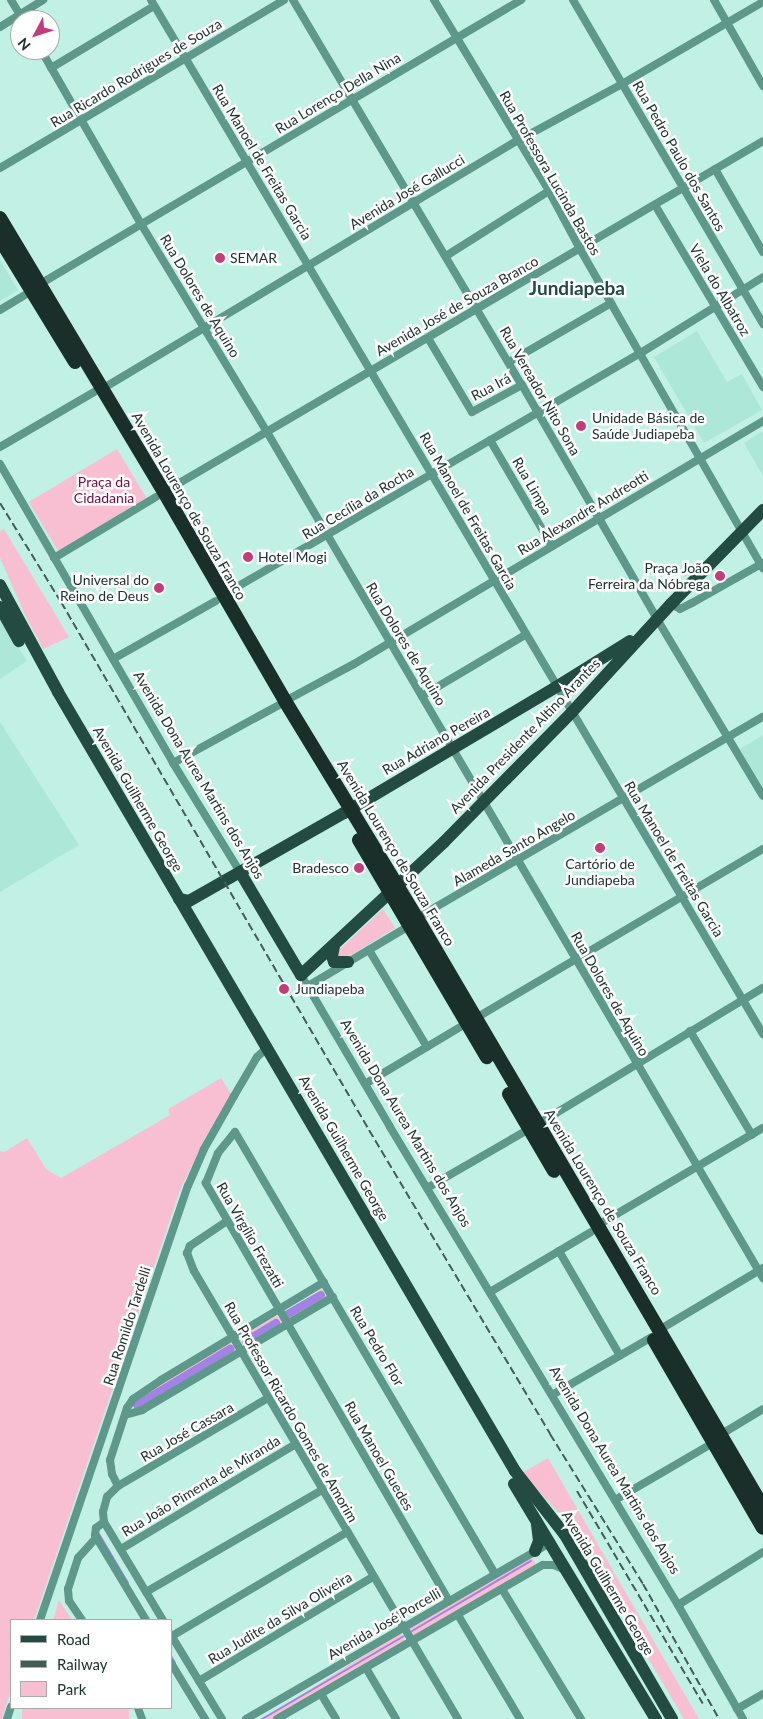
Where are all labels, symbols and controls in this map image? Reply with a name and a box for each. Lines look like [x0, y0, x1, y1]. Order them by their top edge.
north arrow [10, 10, 60, 60]
street label: Rua Ricardo Rodrigues de Souza [47, 15, 225, 131]
text: N [14, 35, 34, 54]
street label: Rua Lorenço Della Nina [272, 49, 404, 137]
street label: Rua Pedro Paulo dos Santos [629, 78, 729, 234]
street label: Rua Manoel de Freitas Garcia [209, 81, 315, 243]
street label: Rua Professora Lucinda Bastos [496, 88, 604, 258]
street label: Avenida José Gallucci [346, 151, 468, 233]
street label: Rua Dolores de Aquino [156, 231, 244, 361]
street label: Viela do Albatroz [686, 241, 754, 339]
place label: SEMAR [230, 250, 277, 266]
marker: SEMAR [214, 252, 226, 264]
street label: Avenida José de Souza Branco [372, 252, 542, 360]
district label: Jundiapeba [529, 277, 625, 299]
street label: Rua Vereador Nito Sona [496, 323, 584, 459]
street label: Rua Irá [468, 370, 514, 404]
street label: Avenida Lourenço de Souza Franco [128, 409, 250, 603]
place label: Unidade Básica de Saúde Judiapeba [592, 410, 705, 442]
marker: Unidade Básica de Saúde Judiapeba [574, 419, 588, 433]
street label: Rua Manoel de Freitas Garcia [416, 429, 520, 593]
street label: Rua Limpa [509, 454, 555, 518]
street label: Rua Cecília da Rocha [299, 463, 417, 543]
street label: Rua Alexandre Andreotti [514, 467, 652, 559]
park label: Praça da Cidadania [74, 474, 134, 507]
place label: Hotel Mogi [258, 549, 327, 565]
marker: Hotel Mogi [242, 551, 254, 563]
place label: Praça João Ferreira da Nóbrega [588, 560, 710, 592]
marker: Praça João Ferreira da Nóbrega [714, 570, 726, 582]
place label: Universal do Reino de Deus [60, 572, 149, 604]
street label: Rua Dolores de Aquino [362, 579, 450, 709]
marker: Universal do Reino de Deus [153, 582, 165, 594]
street label: Avenida Presidente Altino Arantes [446, 655, 604, 817]
street label: Avenida Dona Aurea Martins dos Anjos [130, 668, 268, 882]
street label: Rua Adriano Pereira [379, 703, 493, 779]
street label: Avenida Guilherme George [89, 723, 187, 875]
street label: Avenida Lourenço de Souza Franco [334, 757, 458, 949]
street label: Rua Manoel de Freitas Garcia [621, 778, 727, 940]
street label: Alameda Santo Angelo [450, 806, 578, 890]
marker: Cartório de Jundiapeba [594, 842, 606, 854]
place label: Cartório de Jundiapeba [565, 856, 635, 889]
place label: Bradesco [292, 860, 349, 876]
marker: Bradesco [353, 862, 365, 874]
street label: Rua Dolores de Aquino [567, 929, 653, 1059]
place label: Jundiapeba [295, 981, 365, 997]
marker: Jundiapeba [277, 982, 291, 996]
street label: Avenida Dona Aurea Martins dos Anjos [337, 1016, 475, 1230]
street label: Avenida Guilherme George [295, 1072, 393, 1224]
street label: Avenida Lourenço de Souza Franco [541, 1106, 665, 1298]
street label: Rua Virgílio Frezatti [213, 1179, 287, 1291]
street label: Rua Romildo Tardelli [100, 1264, 154, 1388]
street label: Rua Professor Ricardo Gomes de Amorim [221, 1298, 361, 1526]
street label: Rua Pedro Flor [346, 1303, 408, 1389]
street label: Avenida Dona Aurea Martins dos Anjos [546, 1363, 684, 1577]
street label: Rua Manoel Guedes [341, 1398, 417, 1514]
street label: Rua José Cassara [137, 1399, 237, 1465]
street label: Rua João Pimenta de Miranda [118, 1432, 284, 1540]
street label: Avenida Guilherme George [558, 1508, 658, 1658]
street label: Rua Judite da Silva Oliveira [205, 1568, 355, 1668]
street label: Avenida José Porcelli [324, 1585, 444, 1663]
legend [10, 1619, 172, 1709]
text: Road [57, 1630, 90, 1648]
text: Railway [57, 1655, 108, 1673]
text: Park [57, 1680, 86, 1698]

